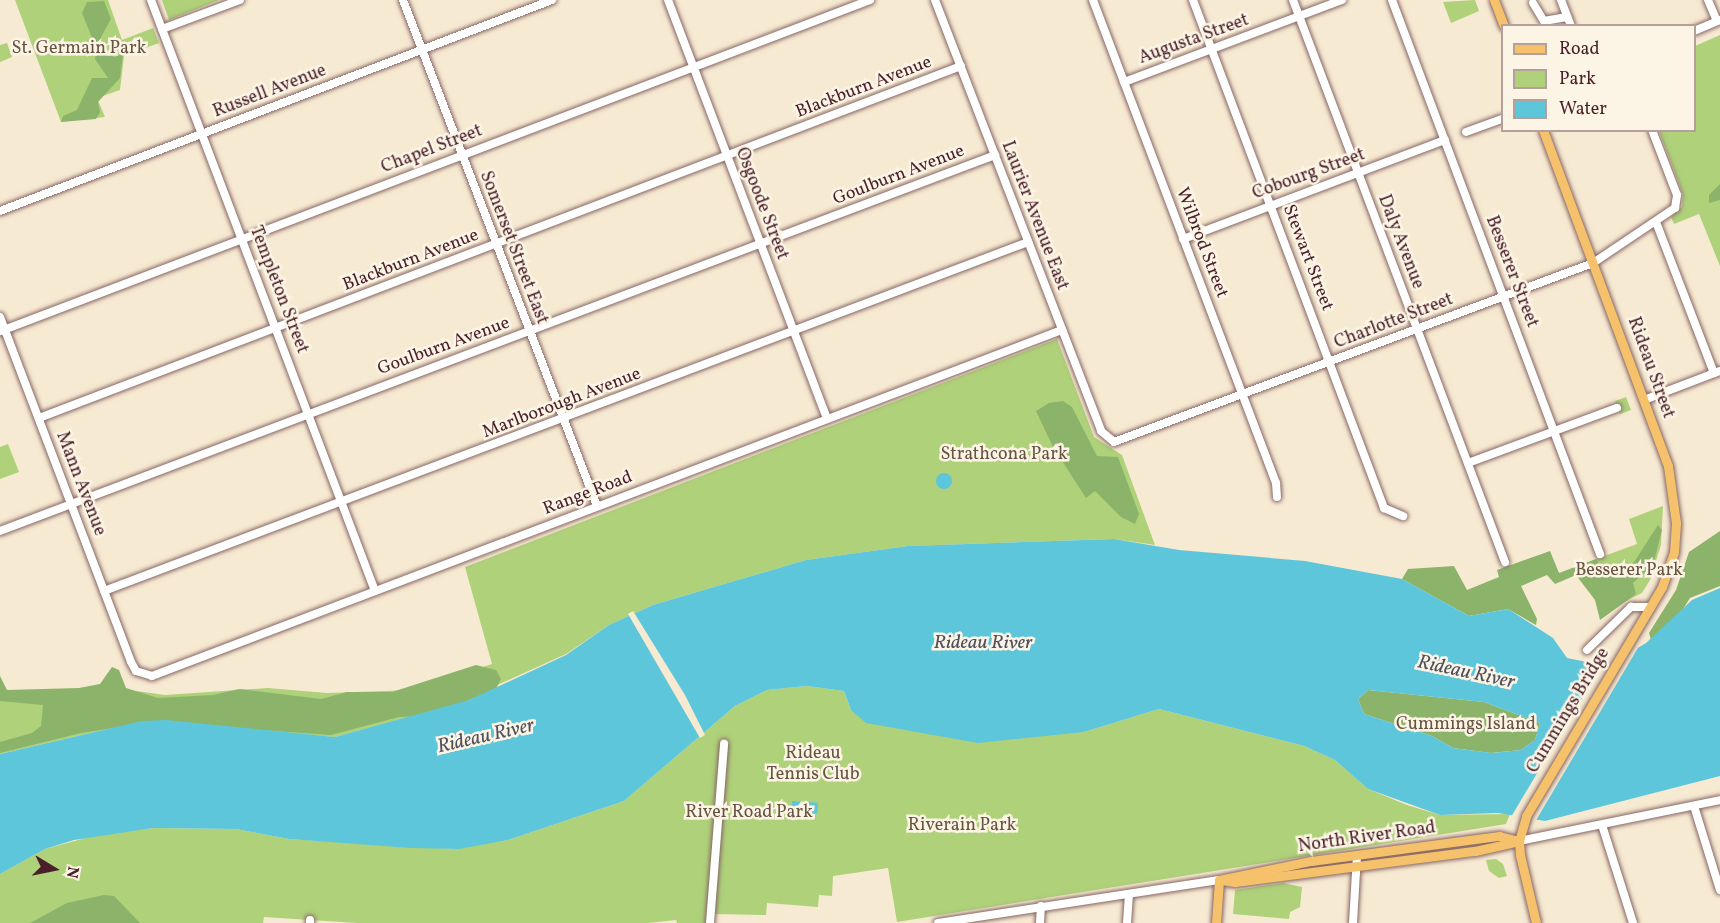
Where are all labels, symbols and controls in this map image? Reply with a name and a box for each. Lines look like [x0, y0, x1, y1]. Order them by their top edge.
street label: Augusta Street [1136, 10, 1252, 70]
legend [1501, 24, 1696, 132]
text: Road [1559, 37, 1600, 62]
park label: St. Germain Park [12, 38, 146, 60]
street label: Blackburn Avenue [793, 52, 935, 124]
street label: Russell Avenue [210, 60, 330, 124]
text: Park [1559, 67, 1596, 92]
text: Water [1559, 97, 1607, 122]
street label: Chapel Street [378, 121, 486, 179]
street label: Laurier Avenue East [996, 138, 1072, 294]
street label: Goulburn Avenue [830, 141, 968, 211]
street label: Osgoode Street [730, 145, 792, 263]
street label: Cobourg Street [1250, 145, 1368, 205]
street label: Somerset Street East [474, 168, 552, 328]
street label: Wilbrod Street [1170, 185, 1232, 301]
street label: Daly Avenue [1372, 192, 1428, 292]
street label: Stewart Street [1277, 202, 1337, 314]
street label: Besserer Street [1480, 213, 1542, 331]
street label: Templeton Street [244, 223, 312, 357]
street label: Blackburn Avenue [340, 225, 482, 297]
street label: Charlotte Street [1332, 289, 1456, 355]
street label: Goulburn Avenue [375, 313, 513, 381]
street label: Rideau Street [1622, 314, 1678, 422]
street label: Marlborough Avenue [480, 364, 644, 444]
street label: Mann Avenue [50, 429, 110, 539]
park label: Strathcona Park [940, 444, 1068, 466]
street label: Range Road [540, 467, 636, 521]
park label: Besserer Park [1575, 560, 1683, 582]
water label: Rideau River [933, 631, 1033, 655]
street label: Cummings Bridge [1523, 644, 1615, 778]
water label: Rideau River [1415, 651, 1517, 695]
water label: Rideau River [435, 714, 537, 760]
park label: Cummings Island [1396, 714, 1536, 736]
park label: Rideau Tennis Club [766, 744, 860, 786]
park label: River Road Park [685, 802, 813, 824]
park label: Riverain Park [908, 815, 1016, 837]
street label: North River Road [1297, 818, 1437, 858]
north arrow [24, 839, 84, 899]
text: N [60, 864, 84, 880]

